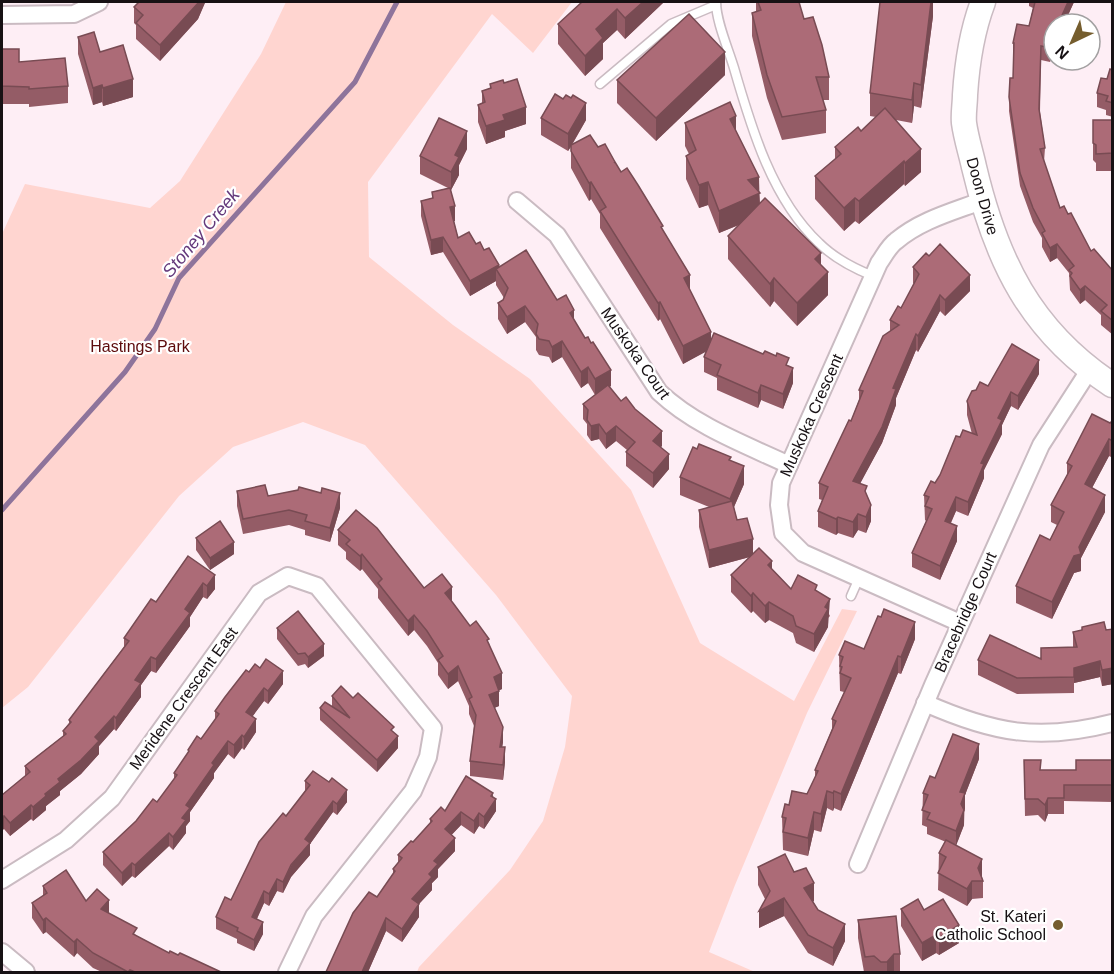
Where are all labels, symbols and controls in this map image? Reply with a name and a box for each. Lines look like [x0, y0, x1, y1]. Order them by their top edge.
north arrow [1042, 12, 1102, 72]
text: N [1052, 42, 1072, 63]
street label: Doon Drive [963, 155, 1002, 237]
water label: Stoney Creek [158, 184, 244, 281]
street label: Muskoka Court [598, 304, 674, 403]
park label: Hastings Park [90, 338, 191, 355]
street label: Muskoka Crescent [777, 351, 846, 479]
street label: Bracebridge Court [931, 549, 1000, 675]
street label: Meridene Crescent East [126, 623, 241, 773]
place label: St. Kateri Catholic School [935, 908, 1046, 943]
marker: St. Kateri Catholic School [1051, 918, 1065, 932]

